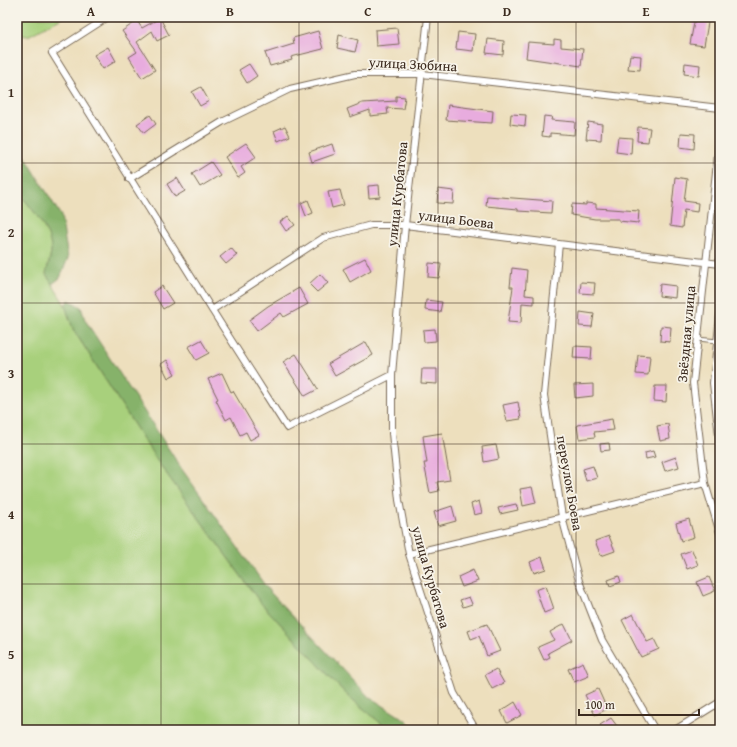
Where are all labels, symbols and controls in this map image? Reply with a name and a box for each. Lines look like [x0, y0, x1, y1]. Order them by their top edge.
text: A [87, 2, 96, 21]
text: B [226, 2, 234, 21]
text: C [364, 2, 372, 21]
text: D [503, 2, 511, 21]
text: E [643, 2, 650, 21]
street label: улица Зюбина [367, 52, 458, 76]
text: 1 [8, 83, 14, 102]
street label: улица Курбатова [381, 140, 412, 248]
street label: улица Боева [416, 204, 495, 234]
text: 2 [8, 223, 15, 242]
street label: Звёздная улица [672, 284, 700, 383]
text: 3 [8, 364, 14, 383]
street label: переулок Боева [552, 434, 588, 532]
text: 4 [8, 505, 15, 524]
street label: улица Курбатова [407, 523, 455, 631]
text: 5 [8, 645, 15, 664]
scale bar [579, 691, 699, 717]
text: 100 m [585, 696, 615, 713]

